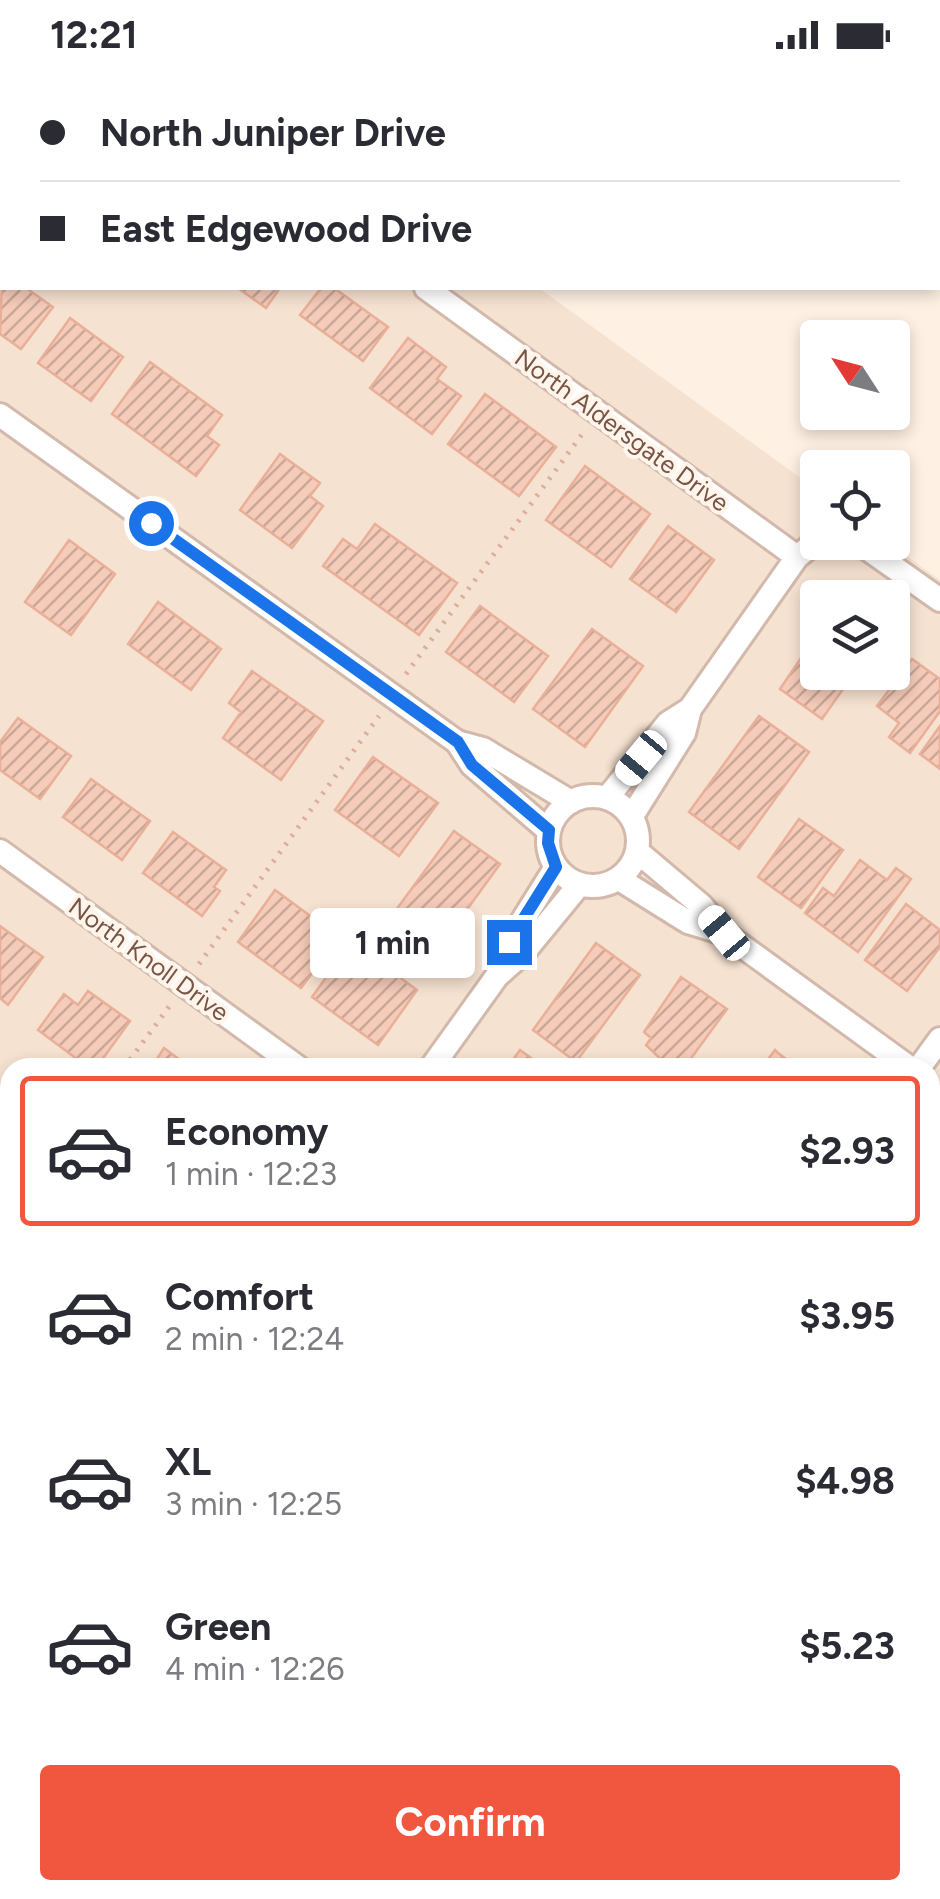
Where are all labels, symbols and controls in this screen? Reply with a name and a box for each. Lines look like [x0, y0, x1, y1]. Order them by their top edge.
text: 12:21 [50, 12, 138, 58]
text: North Juniper Drive [100, 110, 446, 156]
text: East Edgewood Drive [100, 206, 472, 252]
north arrow [800, 320, 910, 430]
map controls [800, 320, 910, 690]
street label: North Aldersgate Drive [509, 342, 735, 518]
button: locate [800, 450, 910, 560]
route start [129, 501, 174, 546]
button: layers [800, 580, 910, 690]
car [610, 725, 672, 791]
street label: North Knoll Drive [63, 891, 235, 1027]
car [693, 900, 755, 966]
callout: 1 min [309, 907, 474, 977]
route end [487, 920, 532, 965]
text: 1 min [355, 924, 430, 962]
icon: car [45, 1106, 135, 1196]
text: Economy [165, 1109, 328, 1155]
text: $2.93 [799, 1128, 895, 1174]
text: 1 min · 12:23 [165, 1155, 337, 1193]
icon: car [45, 1271, 135, 1361]
text: Comfort [165, 1274, 314, 1320]
text: $3.95 [799, 1293, 895, 1339]
text: 2 min · 12:24 [165, 1320, 344, 1358]
icon: car [45, 1436, 135, 1526]
text: XL [165, 1439, 211, 1485]
text: $4.98 [795, 1458, 895, 1504]
text: 3 min · 12:25 [165, 1485, 342, 1523]
icon: car [45, 1601, 135, 1691]
text: Green [165, 1604, 271, 1650]
text: $5.23 [799, 1623, 895, 1669]
text: 4 min · 12:26 [165, 1650, 344, 1688]
button: Confirm [40, 1765, 900, 1880]

